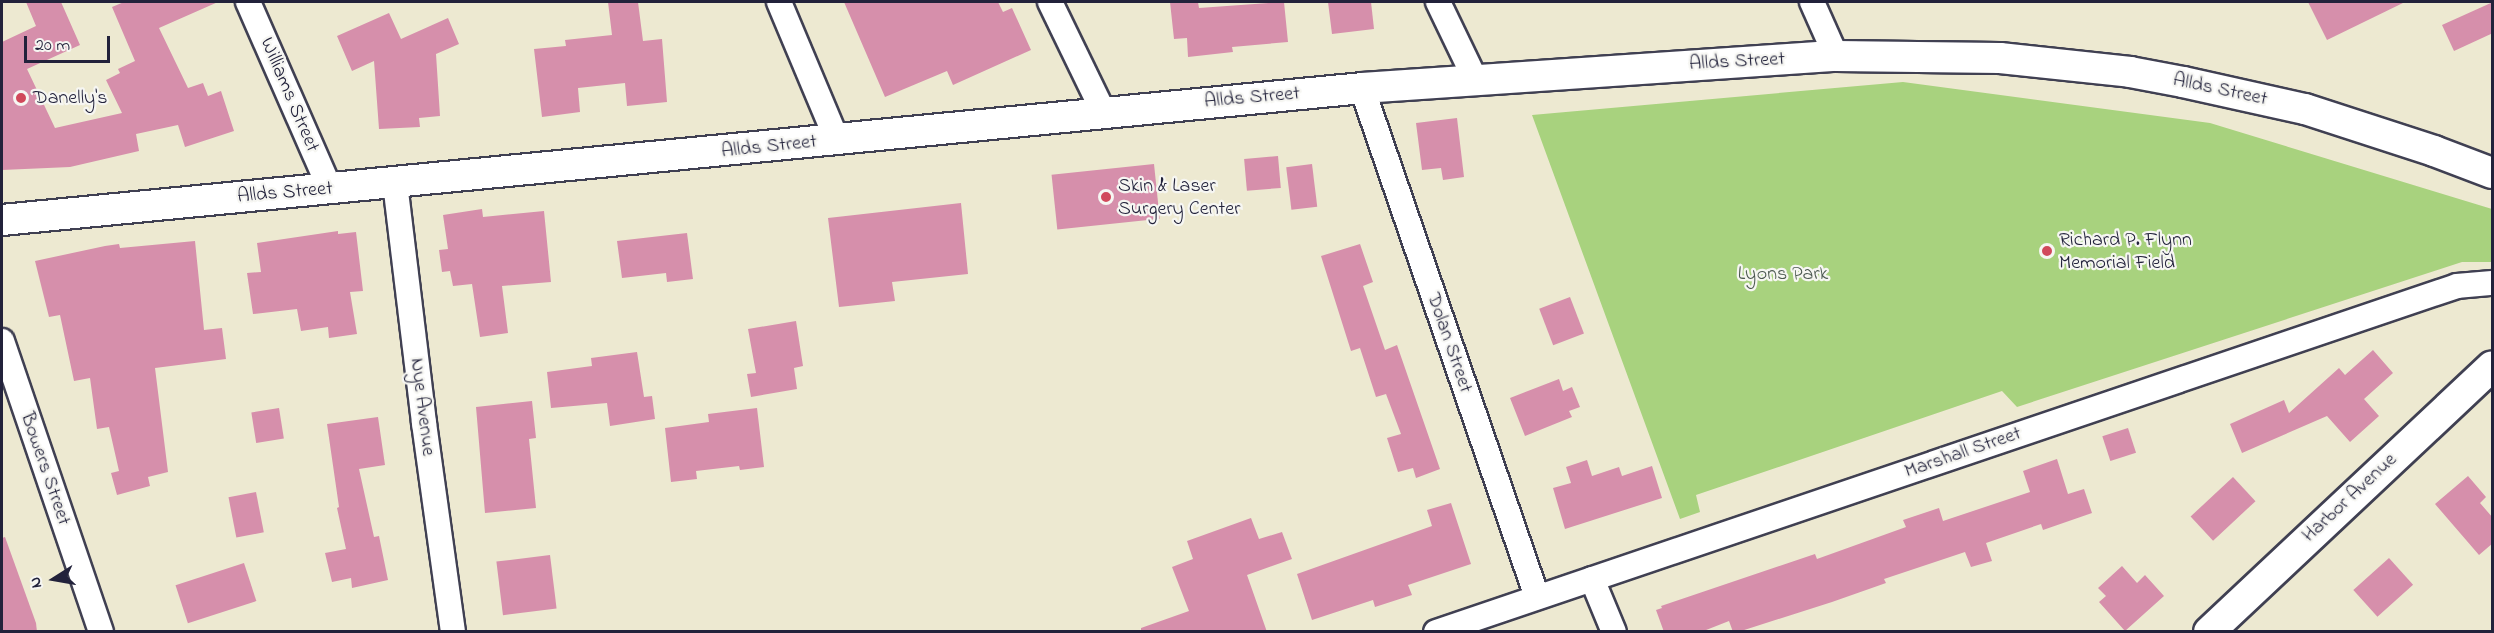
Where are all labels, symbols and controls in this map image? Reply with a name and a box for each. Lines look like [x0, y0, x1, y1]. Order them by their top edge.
scale bar [27, 24, 112, 62]
text: 20 m [35, 33, 70, 59]
street label: Williams Street [254, 34, 324, 156]
street label: Allds Street [1689, 48, 1785, 76]
street label: Allds Street [2171, 68, 2269, 112]
street label: Allds Street [1203, 82, 1301, 114]
place label: Danelly's [33, 86, 107, 110]
marker: Danelly's [14, 91, 28, 105]
street label: Allds Street [720, 130, 818, 164]
place label: Skin & Laser Surgery Center [1118, 174, 1240, 221]
street label: Allds Street [236, 177, 334, 209]
marker: Skin & Laser Surgery Center [1099, 190, 1113, 204]
place label: Richard P. Flynn Memorial Field [2059, 228, 2192, 275]
marker: Richard P. Flynn Memorial Field [2040, 244, 2054, 258]
park label: Lyons Park [1738, 262, 1828, 286]
street label: Dolan Street [1421, 290, 1477, 396]
street label: Nye Avenue [404, 357, 440, 457]
street label: Bowers Street [14, 409, 76, 529]
street label: Marshall Street [1902, 422, 2024, 484]
street label: Harbor Avenue [2298, 448, 2402, 548]
north arrow [24, 549, 84, 609]
text: N [24, 575, 49, 590]

